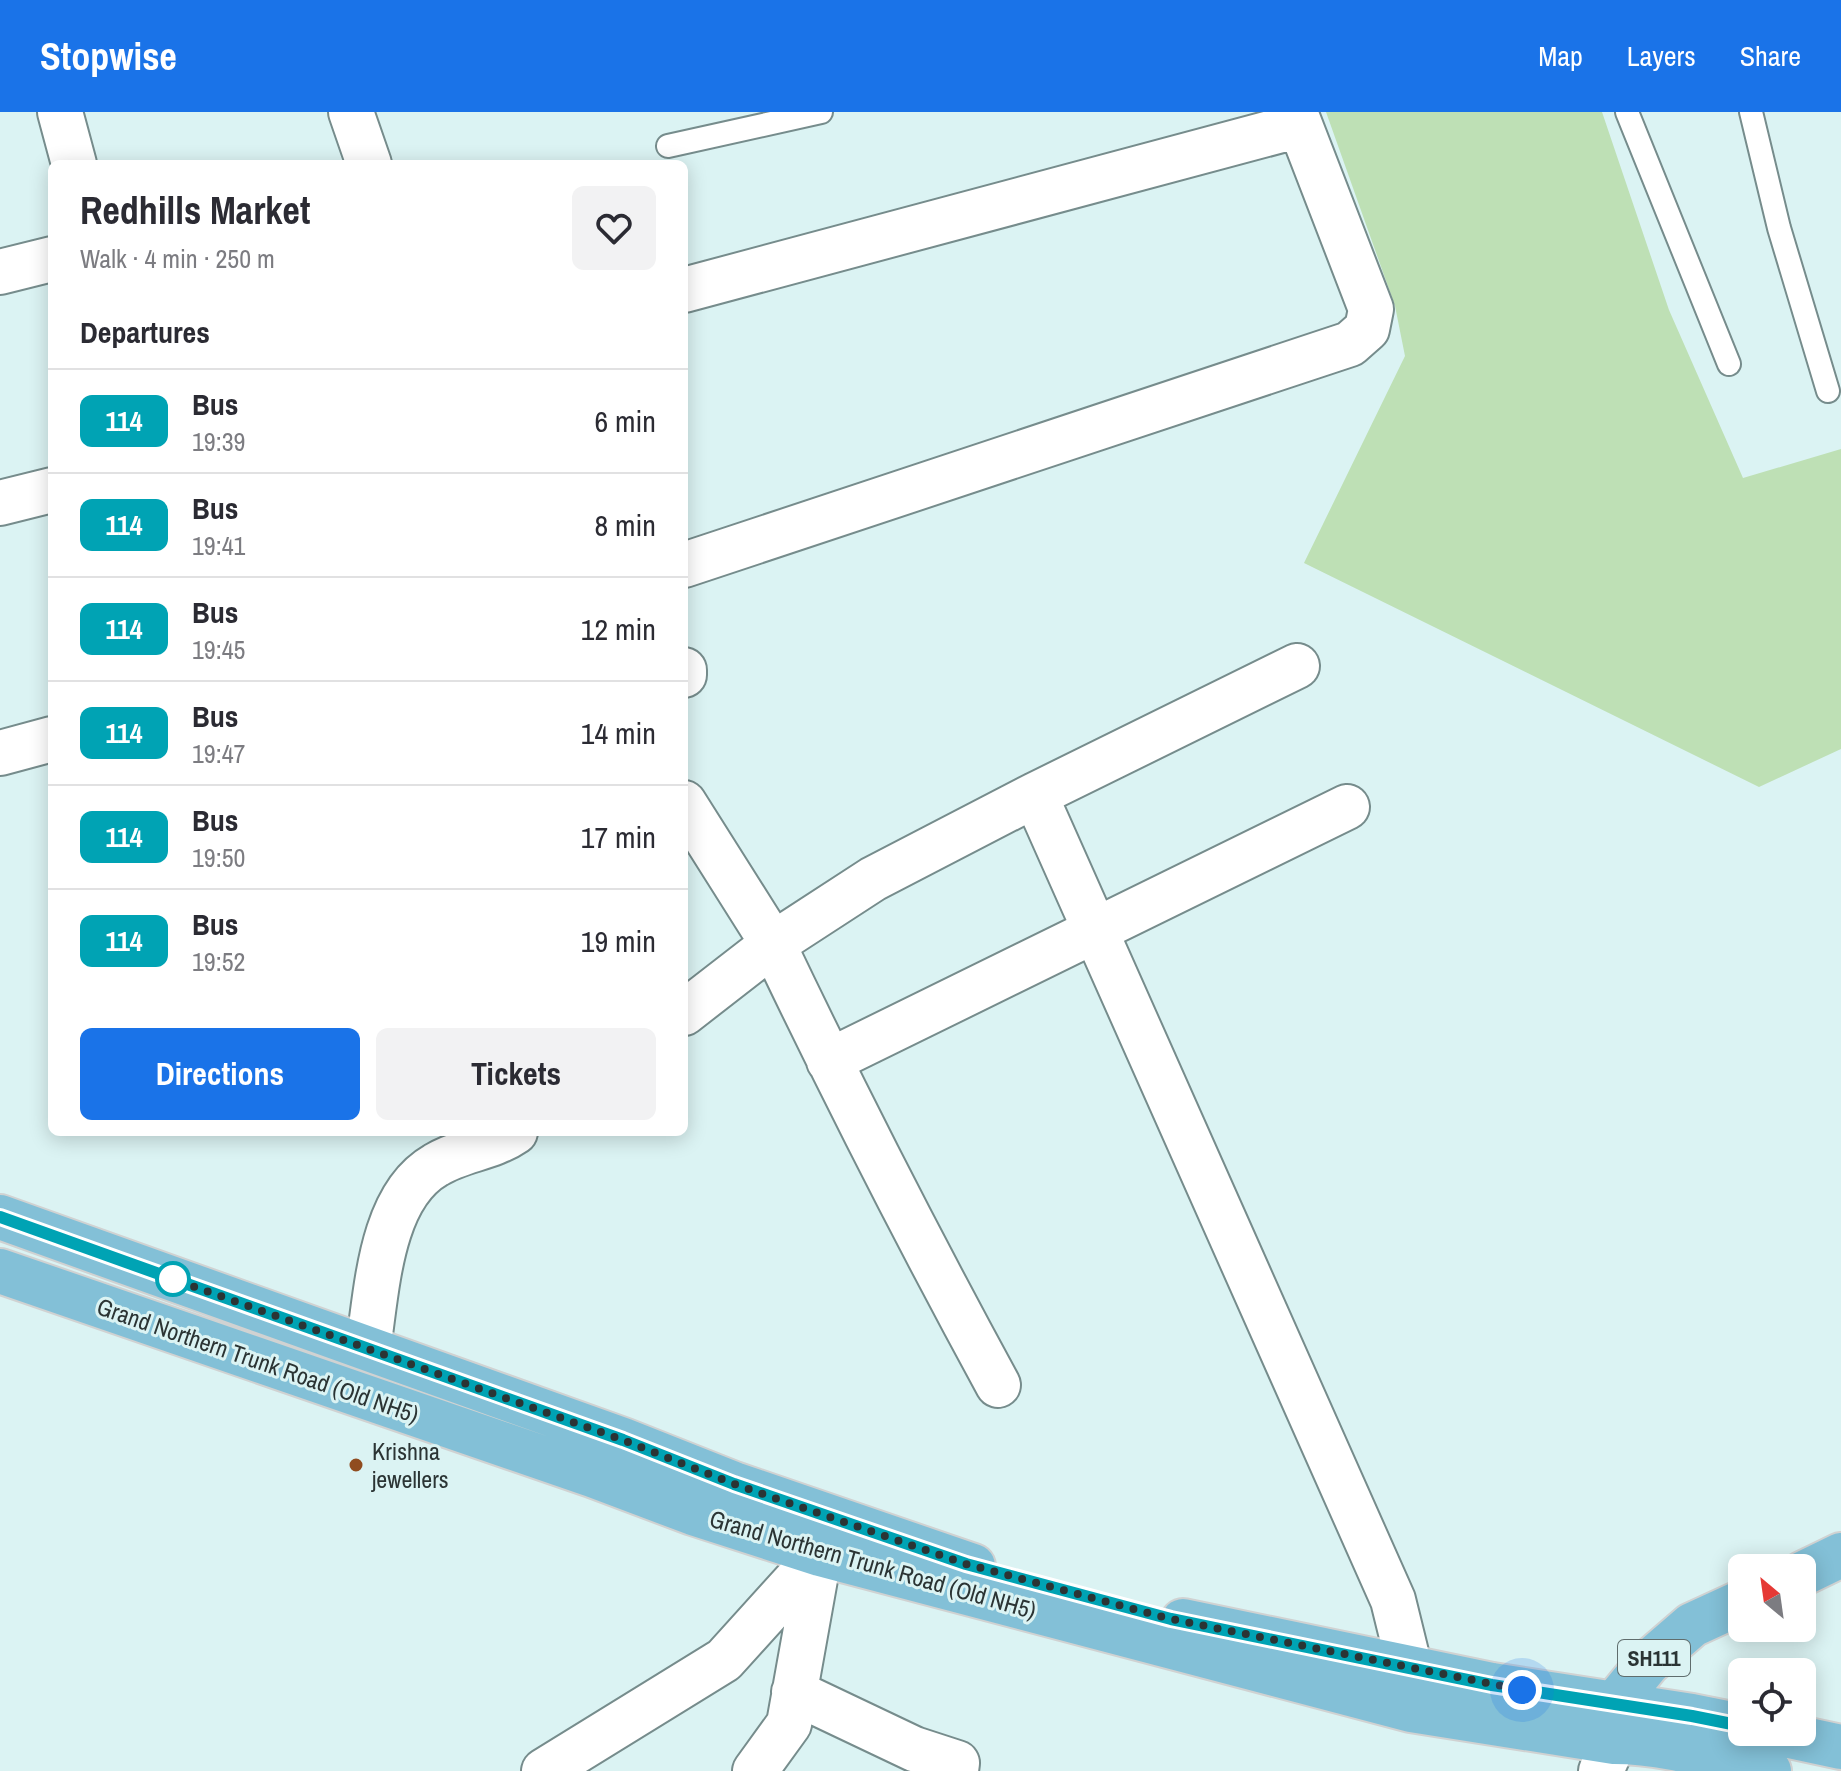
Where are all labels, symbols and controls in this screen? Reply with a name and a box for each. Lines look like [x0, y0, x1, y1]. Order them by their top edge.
text: Stopwise [40, 31, 177, 82]
text: Map [1538, 37, 1583, 75]
text: Layers [1627, 37, 1696, 75]
text: Share [1740, 37, 1801, 75]
text: Redhills Market [80, 185, 310, 236]
button: heart [572, 186, 656, 270]
text: Walk · 4 min · 250 m [80, 241, 275, 276]
text: Departures [80, 312, 210, 352]
text: Bus [192, 384, 238, 424]
text: 6 min [594, 401, 656, 441]
text: 114 [105, 402, 143, 440]
text: 19:39 [192, 424, 245, 459]
text: Bus [192, 488, 238, 528]
text: 8 min [594, 505, 656, 545]
text: 114 [105, 506, 143, 544]
text: 19:41 [192, 528, 245, 563]
text: Bus [192, 592, 238, 632]
text: 12 min [581, 609, 656, 649]
text: 114 [105, 610, 143, 648]
text: 19:45 [192, 632, 245, 667]
text: Bus [192, 696, 238, 736]
text: 14 min [581, 713, 656, 753]
text: 114 [105, 714, 143, 752]
text: 19:47 [192, 736, 245, 771]
text: Bus [192, 800, 238, 840]
text: 17 min [581, 817, 656, 857]
text: 114 [105, 818, 143, 856]
text: 19:50 [192, 840, 245, 875]
text: Bus [192, 904, 238, 944]
text: 19 min [581, 921, 656, 961]
text: 114 [105, 922, 143, 960]
text: 19:52 [192, 944, 245, 979]
button: Directions [80, 1028, 360, 1120]
button: Tickets [376, 1028, 656, 1120]
unlabelled marker [156, 1262, 190, 1296]
street label: Grand Northern Trunk Road (Old NH5) [93, 1290, 423, 1430]
place label: Krishna jewellers [371, 1435, 449, 1495]
marker: Krishna jewellers [347, 1456, 365, 1474]
street label: Grand Northern Trunk Road (Old NH5) [706, 1502, 1040, 1626]
north arrow [1728, 1554, 1816, 1642]
map controls [1728, 1554, 1816, 1746]
road number: SH111 [1618, 1640, 1690, 1676]
button: locate [1728, 1658, 1816, 1746]
your location [1502, 1670, 1542, 1710]

